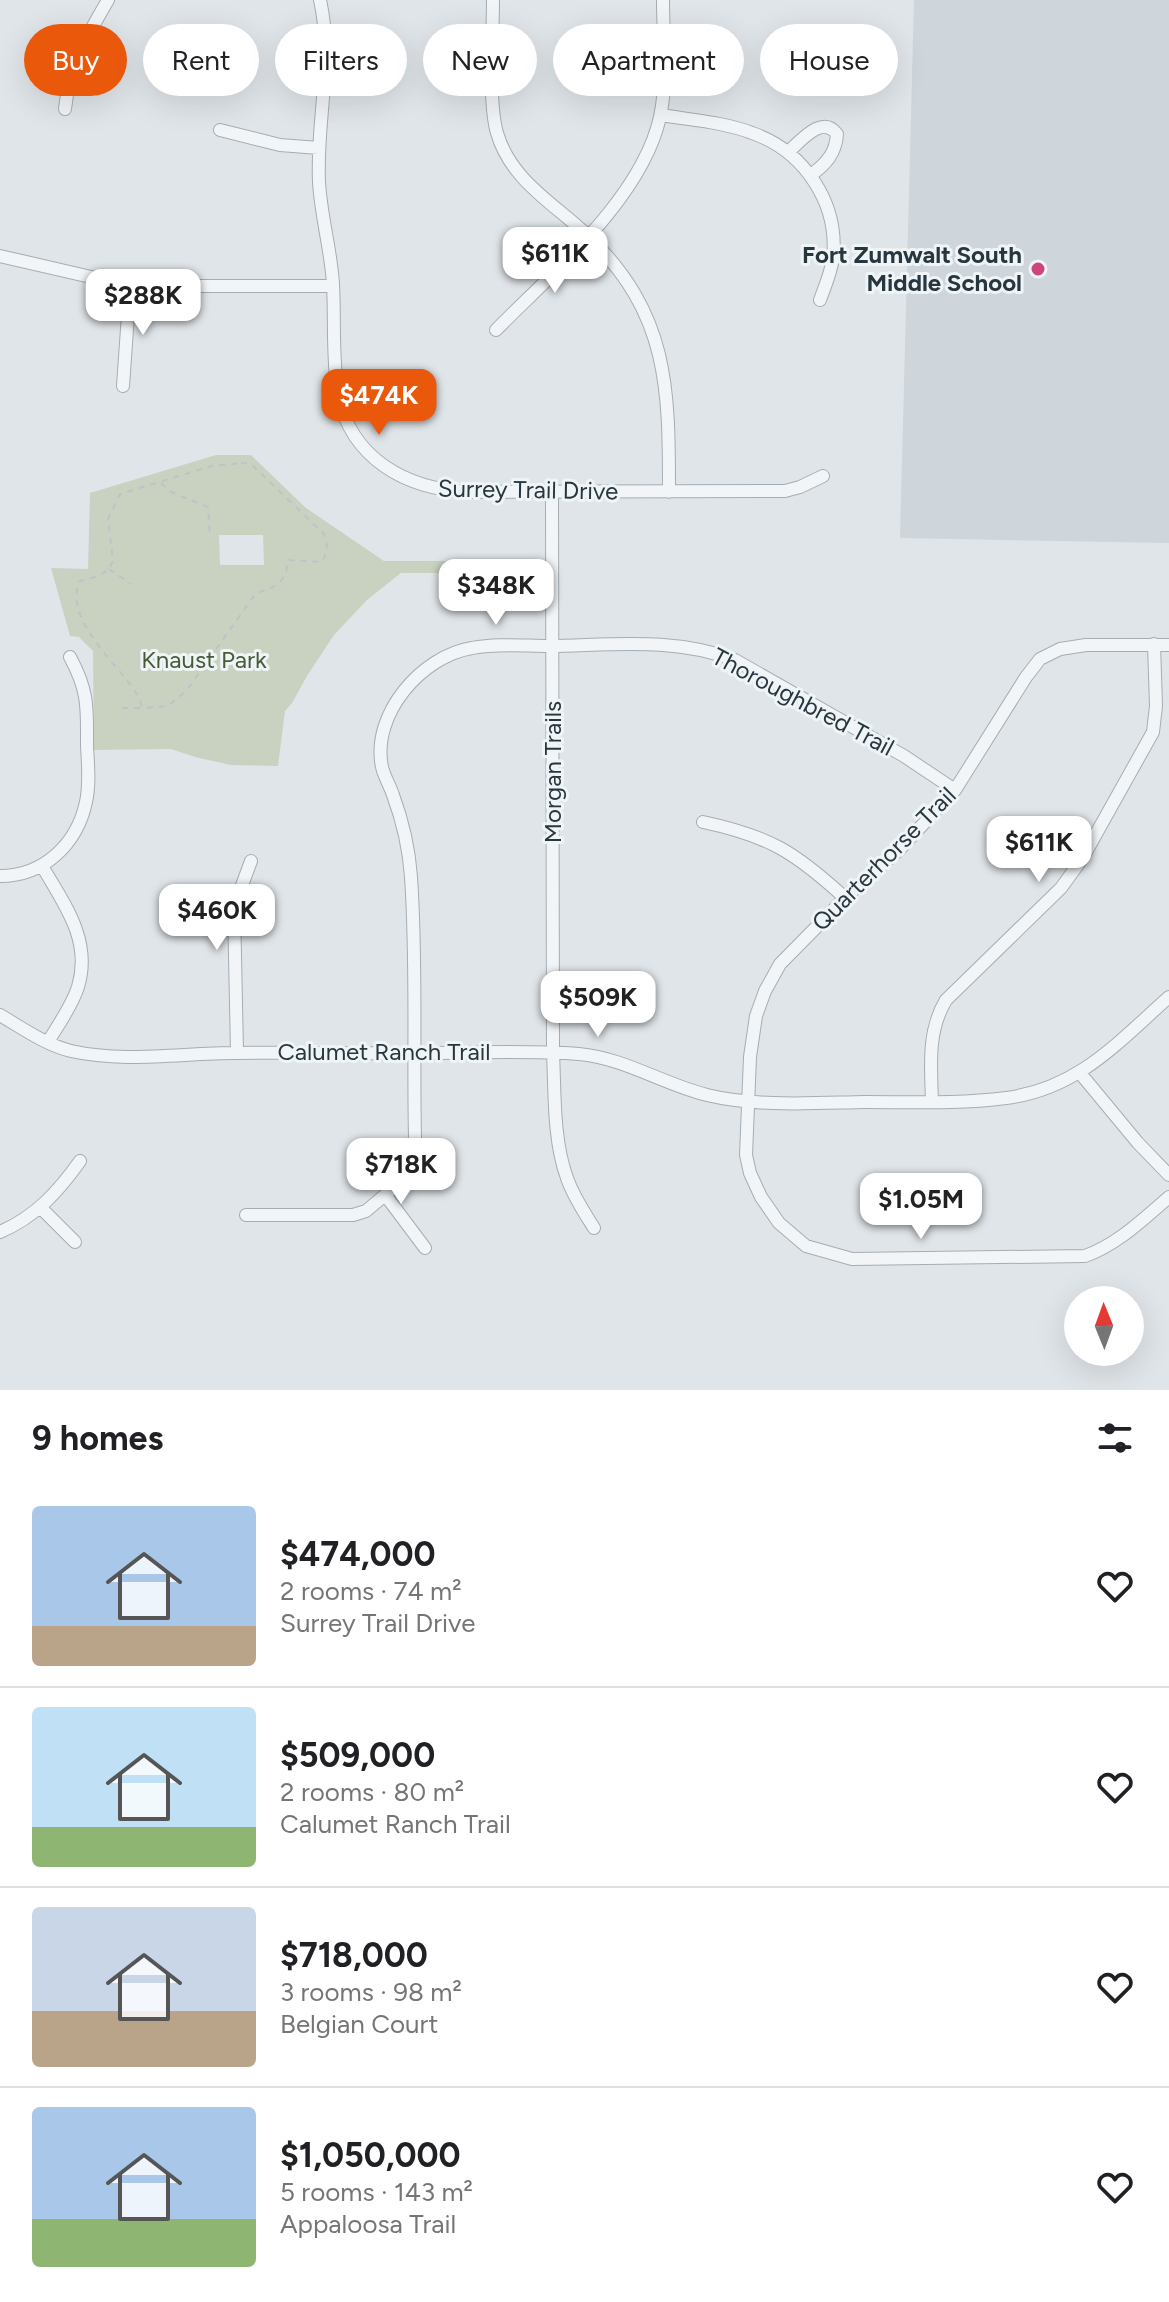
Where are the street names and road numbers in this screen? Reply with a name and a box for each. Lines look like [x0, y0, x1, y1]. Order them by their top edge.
street label: Surrey Trail Drive [438, 473, 618, 506]
street label: Thoroughbred Trail [707, 641, 899, 762]
street label: Morgan Trails [538, 701, 567, 843]
street label: Quarterhorse Trail [806, 781, 962, 937]
street label: Calumet Ranch Trail [277, 1037, 491, 1066]

